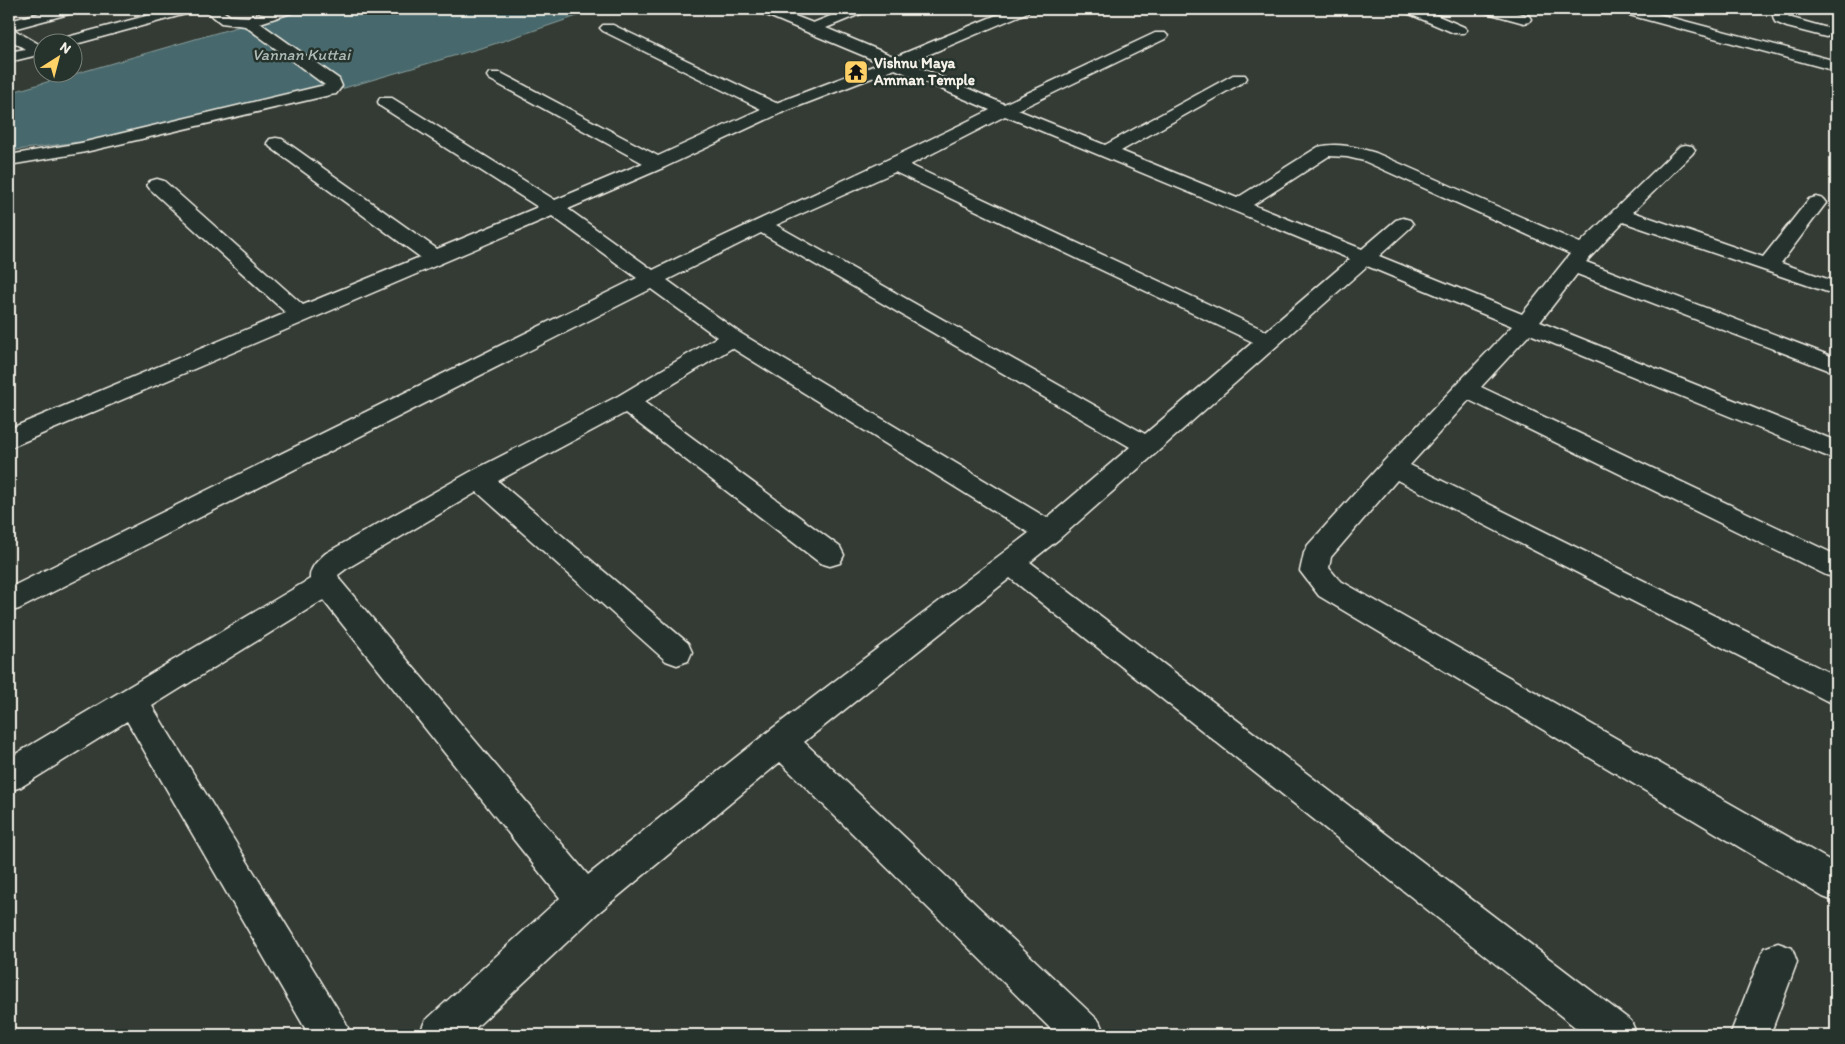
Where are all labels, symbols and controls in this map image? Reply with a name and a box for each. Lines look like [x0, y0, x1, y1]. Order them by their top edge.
north arrow [32, 32, 82, 82]
text: N [57, 38, 74, 58]
water label: Vannan Kuttai [252, 45, 352, 64]
place label: Vishnu Maya Amman Temple [873, 54, 975, 90]
temple icon: Vishnu Maya Amman Temple [843, 59, 869, 85]

